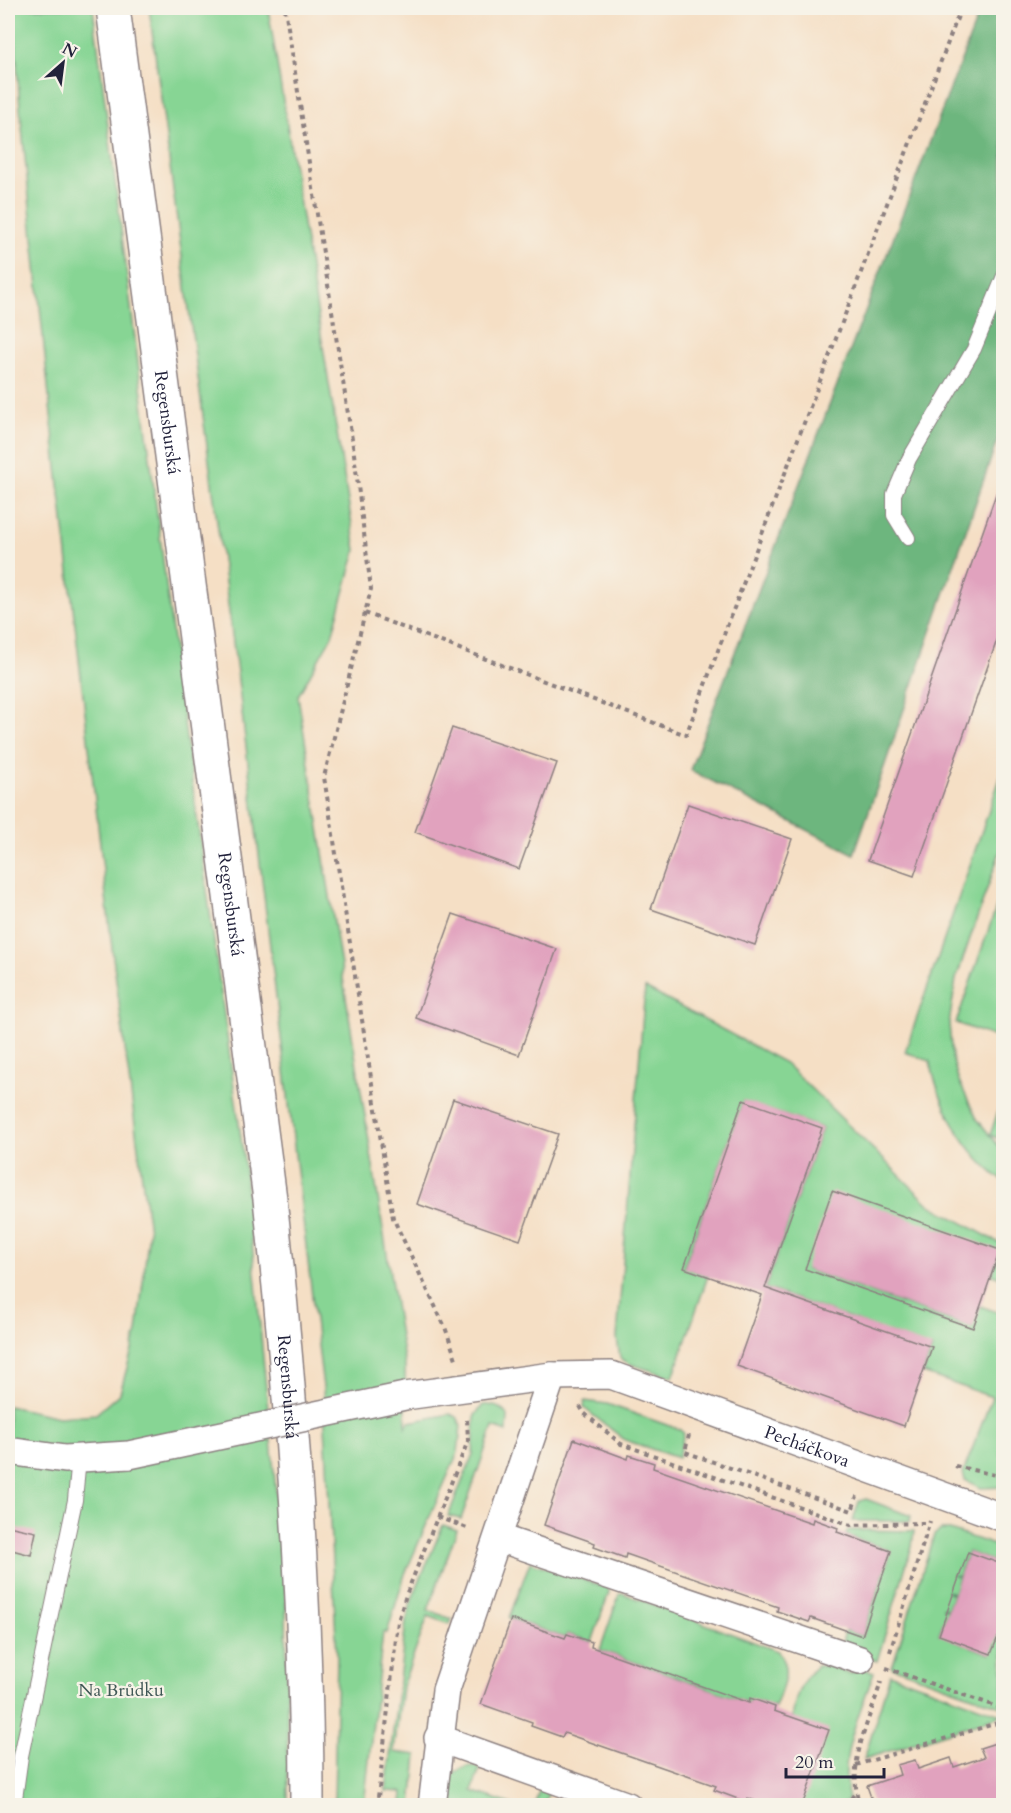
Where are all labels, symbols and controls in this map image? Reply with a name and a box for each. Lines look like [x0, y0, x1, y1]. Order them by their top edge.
north arrow [33, 33, 93, 93]
text: N [58, 38, 81, 64]
street label: Regensburská [148, 369, 187, 476]
street label: Regensburská [212, 851, 250, 958]
street label: Regensburská [271, 1333, 305, 1440]
street label: Pecháčkova [761, 1419, 853, 1473]
park label: Na Brůdku [78, 1678, 164, 1703]
scale bar [786, 1741, 884, 1779]
text: 20 m [795, 1750, 834, 1775]

